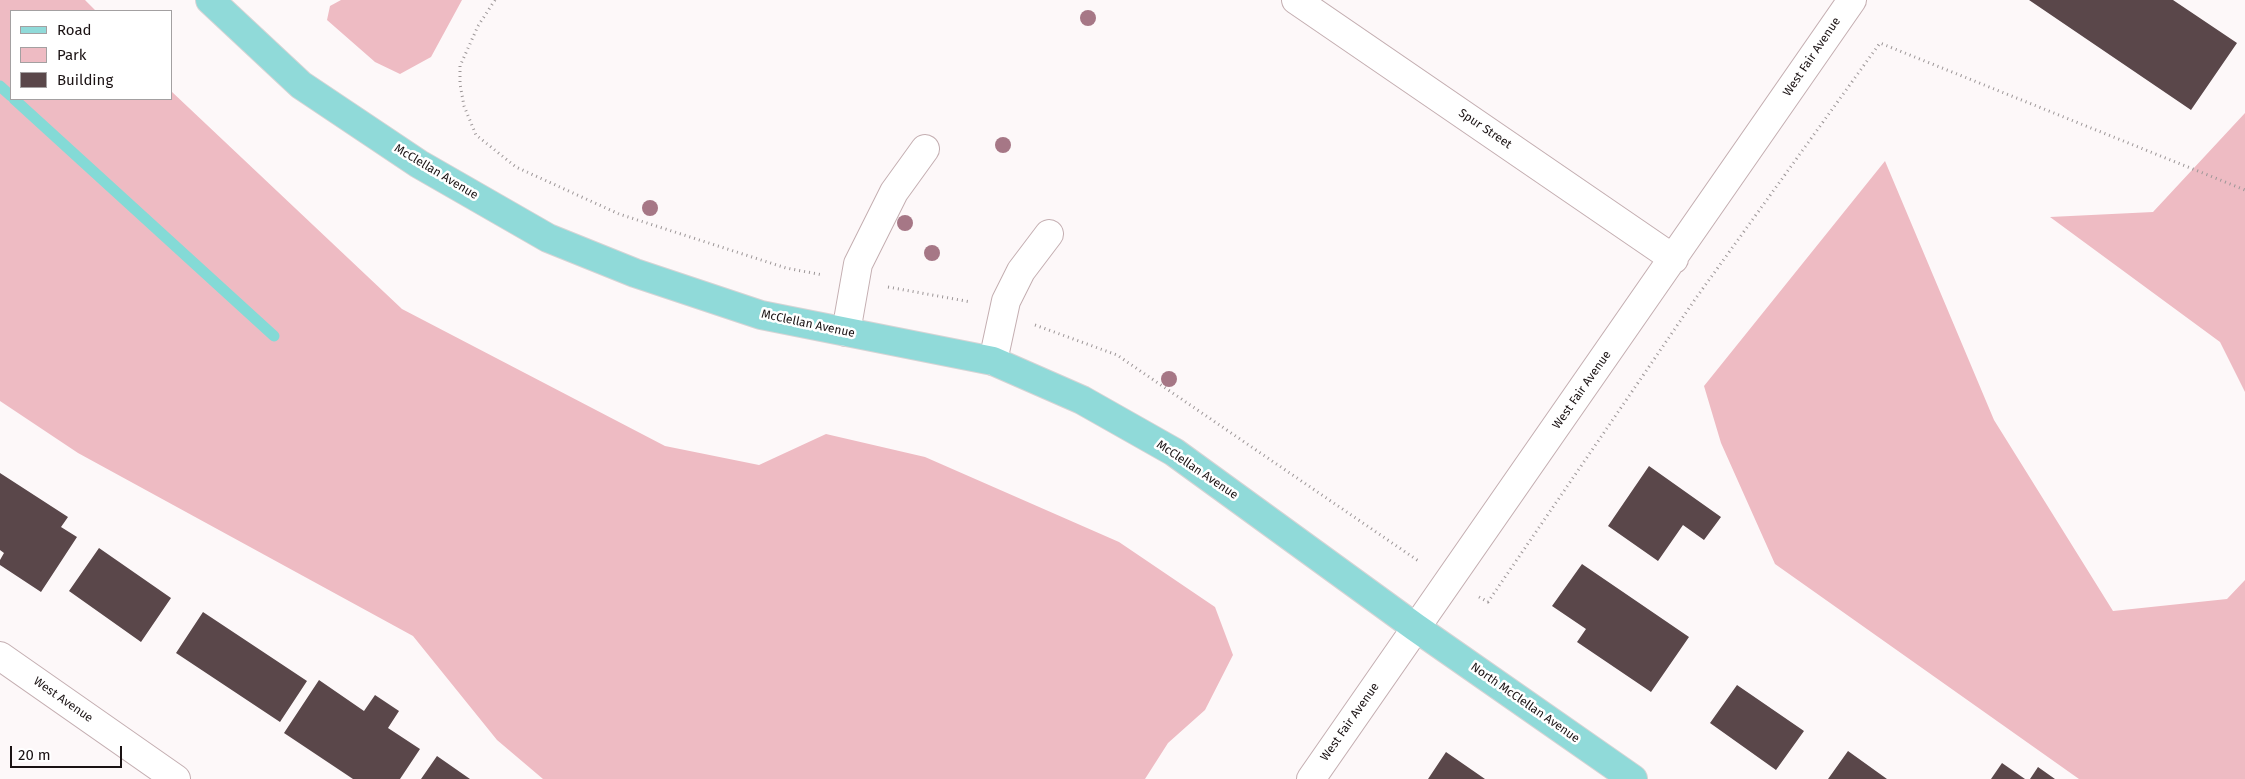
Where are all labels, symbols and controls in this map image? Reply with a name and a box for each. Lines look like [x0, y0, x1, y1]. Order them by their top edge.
legend [10, 10, 172, 100]
street label: West Fair Avenue [1780, 15, 1844, 99]
text: Road [57, 21, 92, 39]
text: Park [57, 46, 87, 64]
text: Building [57, 71, 113, 89]
street label: Spur Street [1456, 106, 1514, 152]
street label: McClellan Avenue [391, 141, 481, 203]
street label: McClellan Avenue [760, 307, 856, 341]
street label: West Fair Avenue [1550, 348, 1614, 432]
street label: McClellan Avenue [1154, 437, 1240, 503]
street label: North McClellan Avenue [1468, 660, 1582, 746]
street label: West Avenue [30, 674, 96, 726]
street label: West Fair Avenue [1318, 680, 1382, 764]
scale bar [12, 736, 125, 768]
text: 20 m [18, 746, 51, 764]

